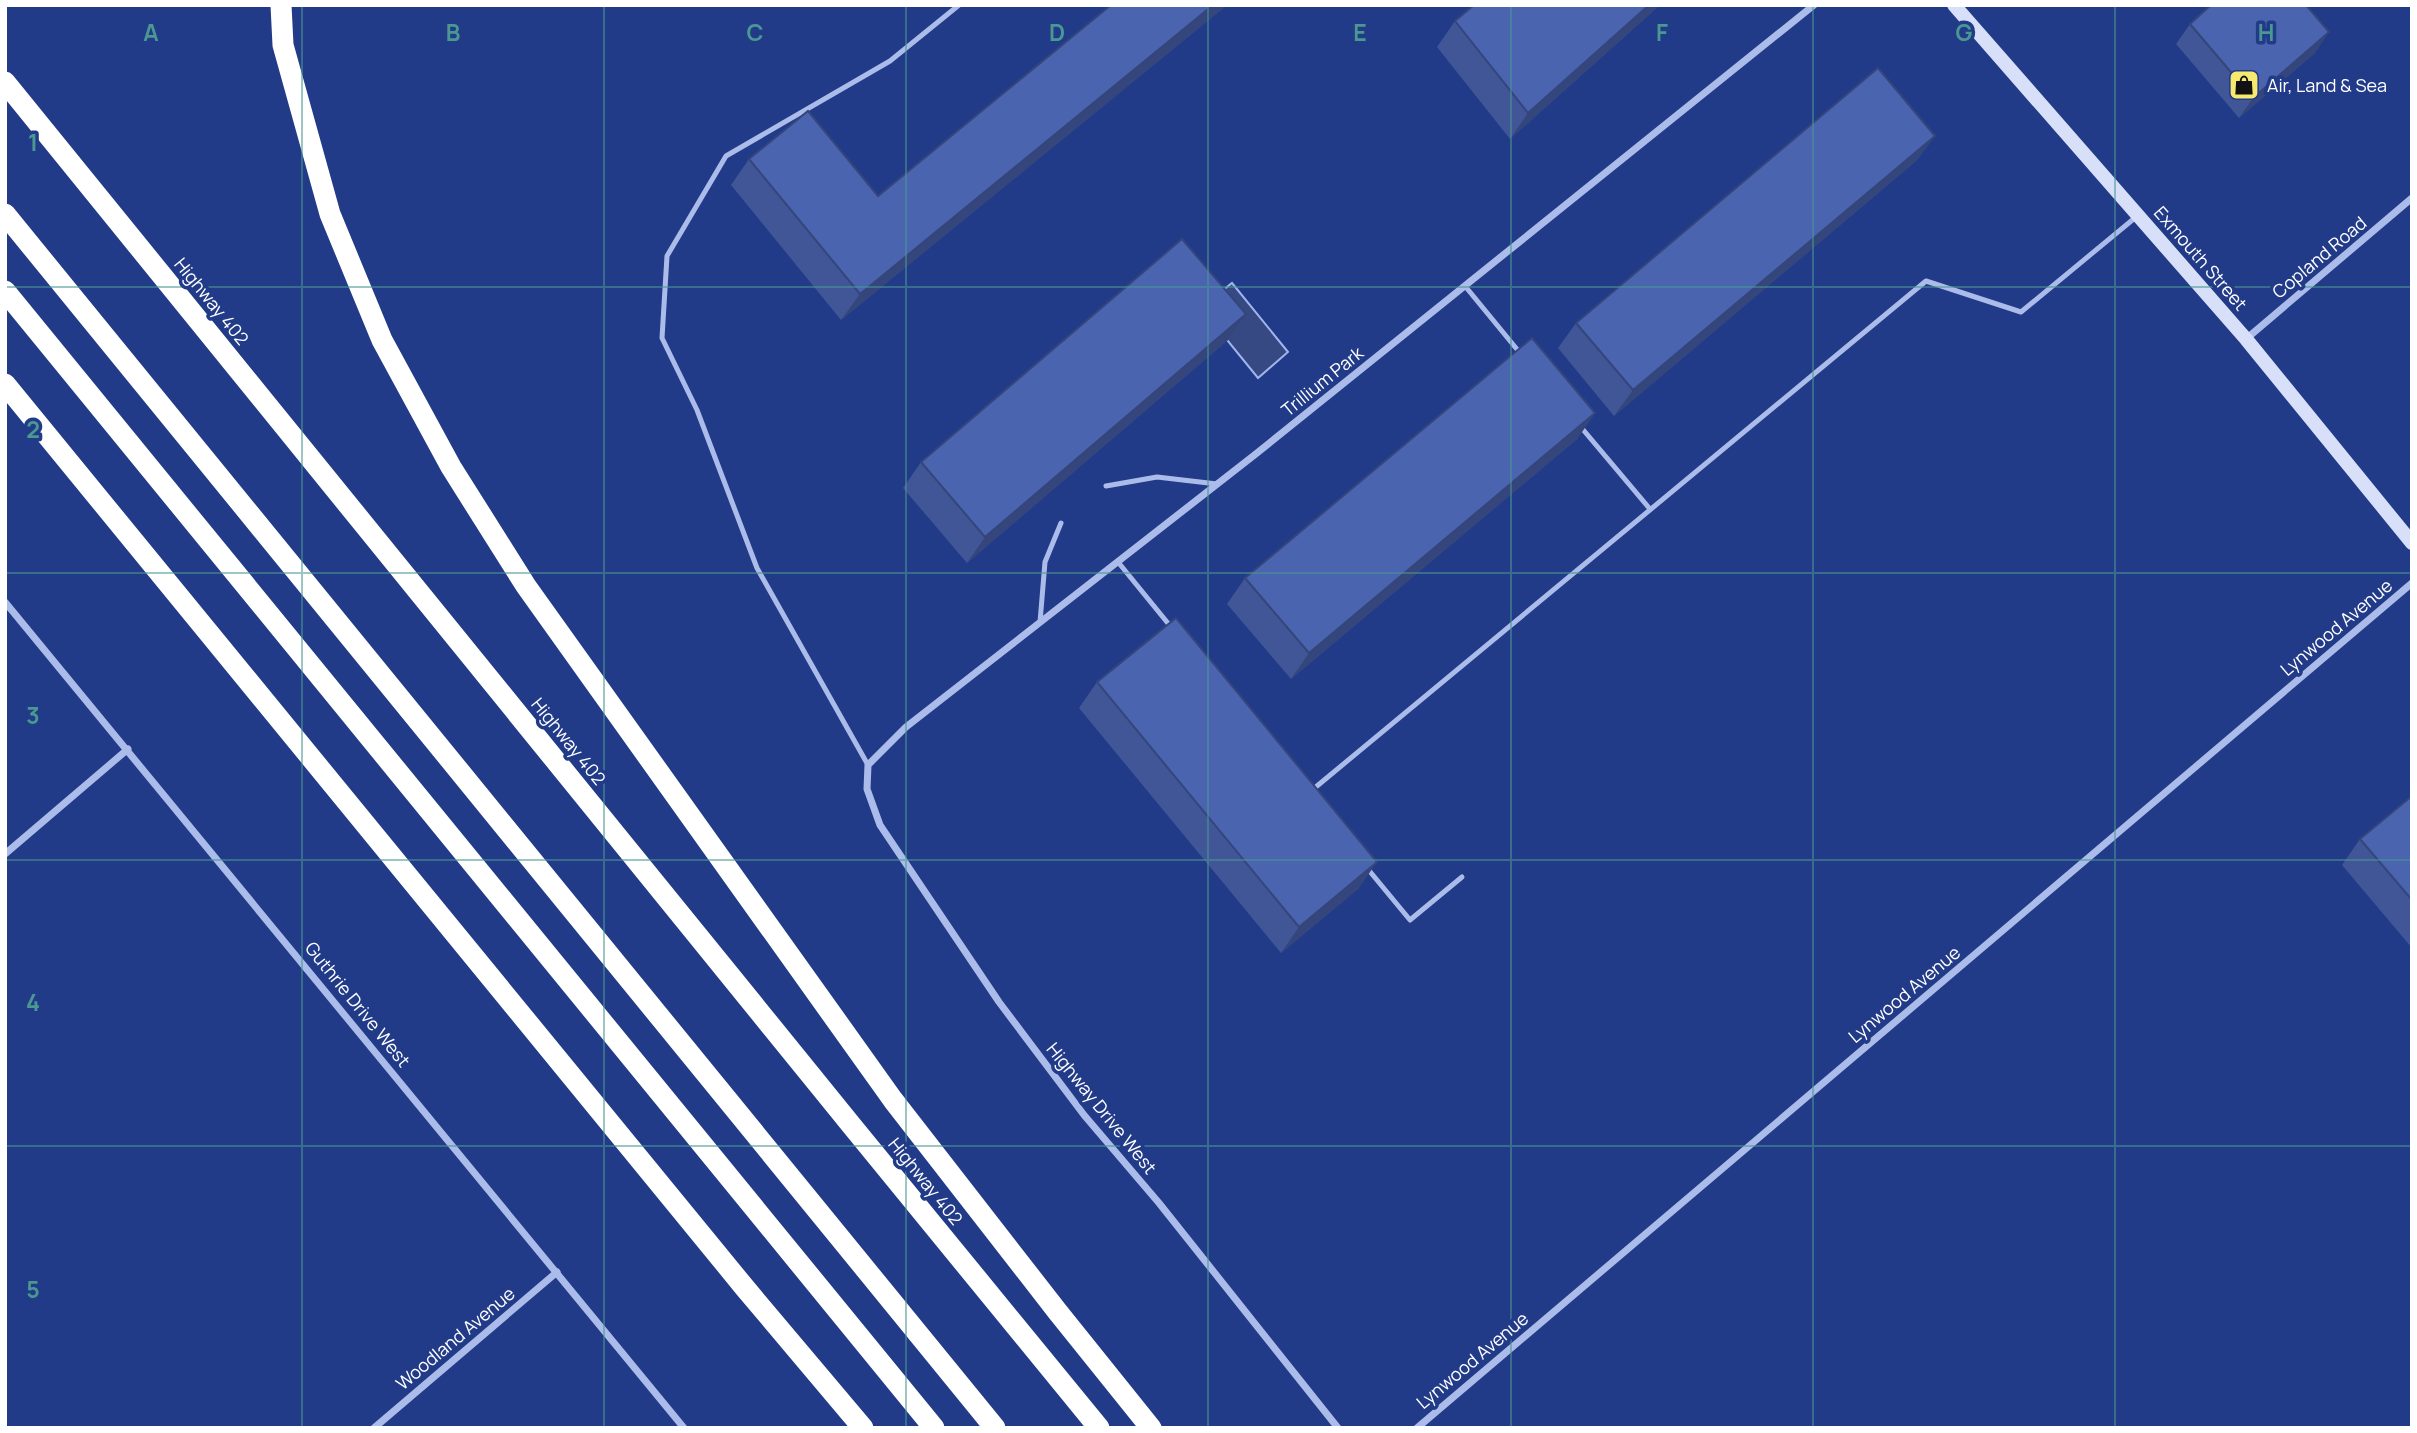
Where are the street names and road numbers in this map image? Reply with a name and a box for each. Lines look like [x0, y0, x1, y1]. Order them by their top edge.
street label: Exmouth Street [2149, 201, 2253, 315]
street label: Copland Road [2267, 211, 2371, 303]
street label: Highway 402 [169, 252, 255, 350]
street label: Trillium Park [1276, 340, 1369, 421]
street label: Lynwood Avenue [2275, 573, 2397, 681]
street label: Highway 402 [526, 692, 612, 790]
street label: Guthrie Drive West [300, 936, 416, 1072]
street label: Lynwood Avenue [1843, 940, 1965, 1048]
street label: Highway Drive West [1042, 1037, 1162, 1179]
street label: Highway 402 [883, 1132, 969, 1230]
street label: Woodland Avenue [390, 1281, 520, 1395]
street label: Lynwood Avenue [1411, 1306, 1533, 1414]

